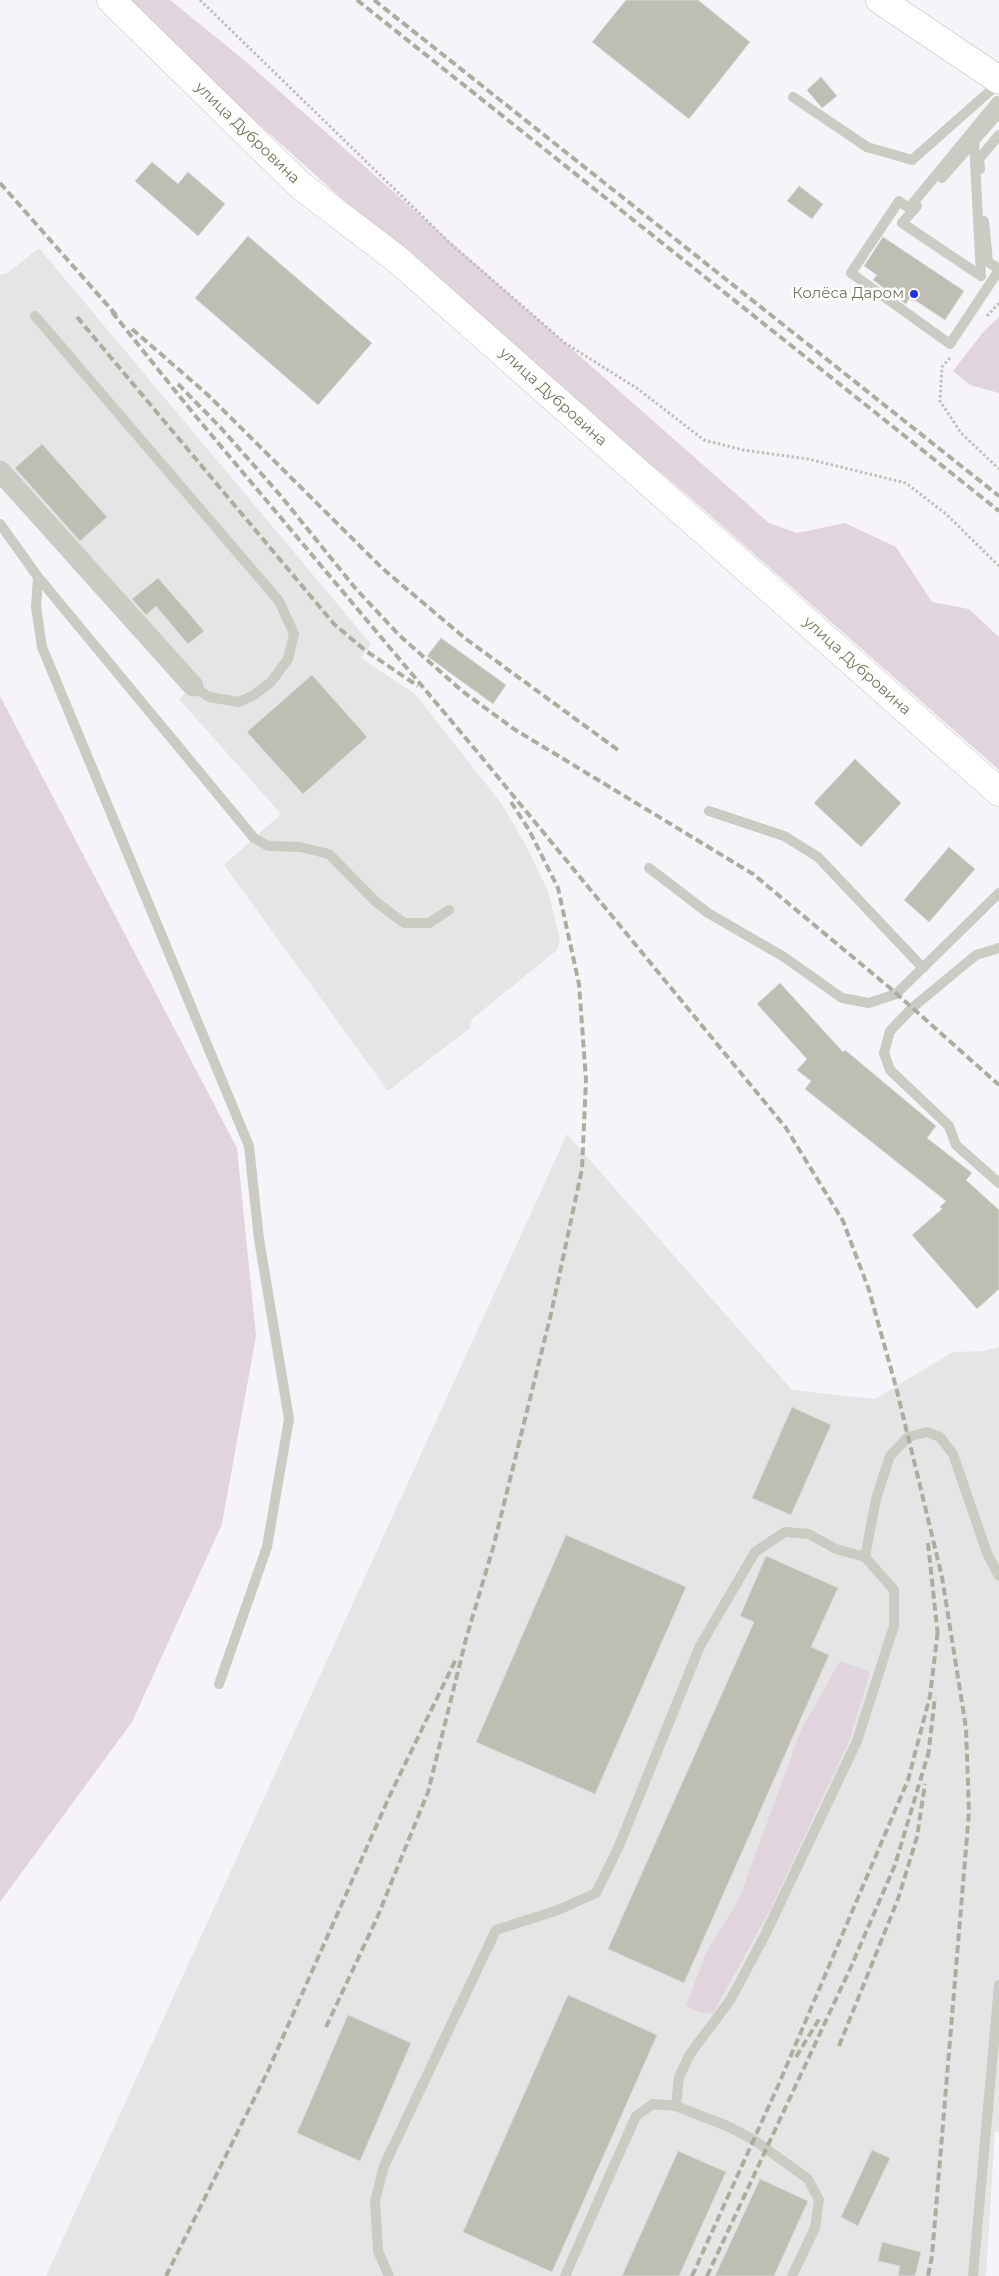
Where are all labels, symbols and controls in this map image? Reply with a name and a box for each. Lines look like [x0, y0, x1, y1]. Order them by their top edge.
street label: улица Дубровина [191, 78, 303, 188]
place label: Колёса Даром [792, 285, 904, 303]
marker: Колёса Даром [908, 288, 920, 300]
street label: улица Дубровина [496, 344, 610, 450]
street label: улица Дубровина [800, 613, 914, 719]

